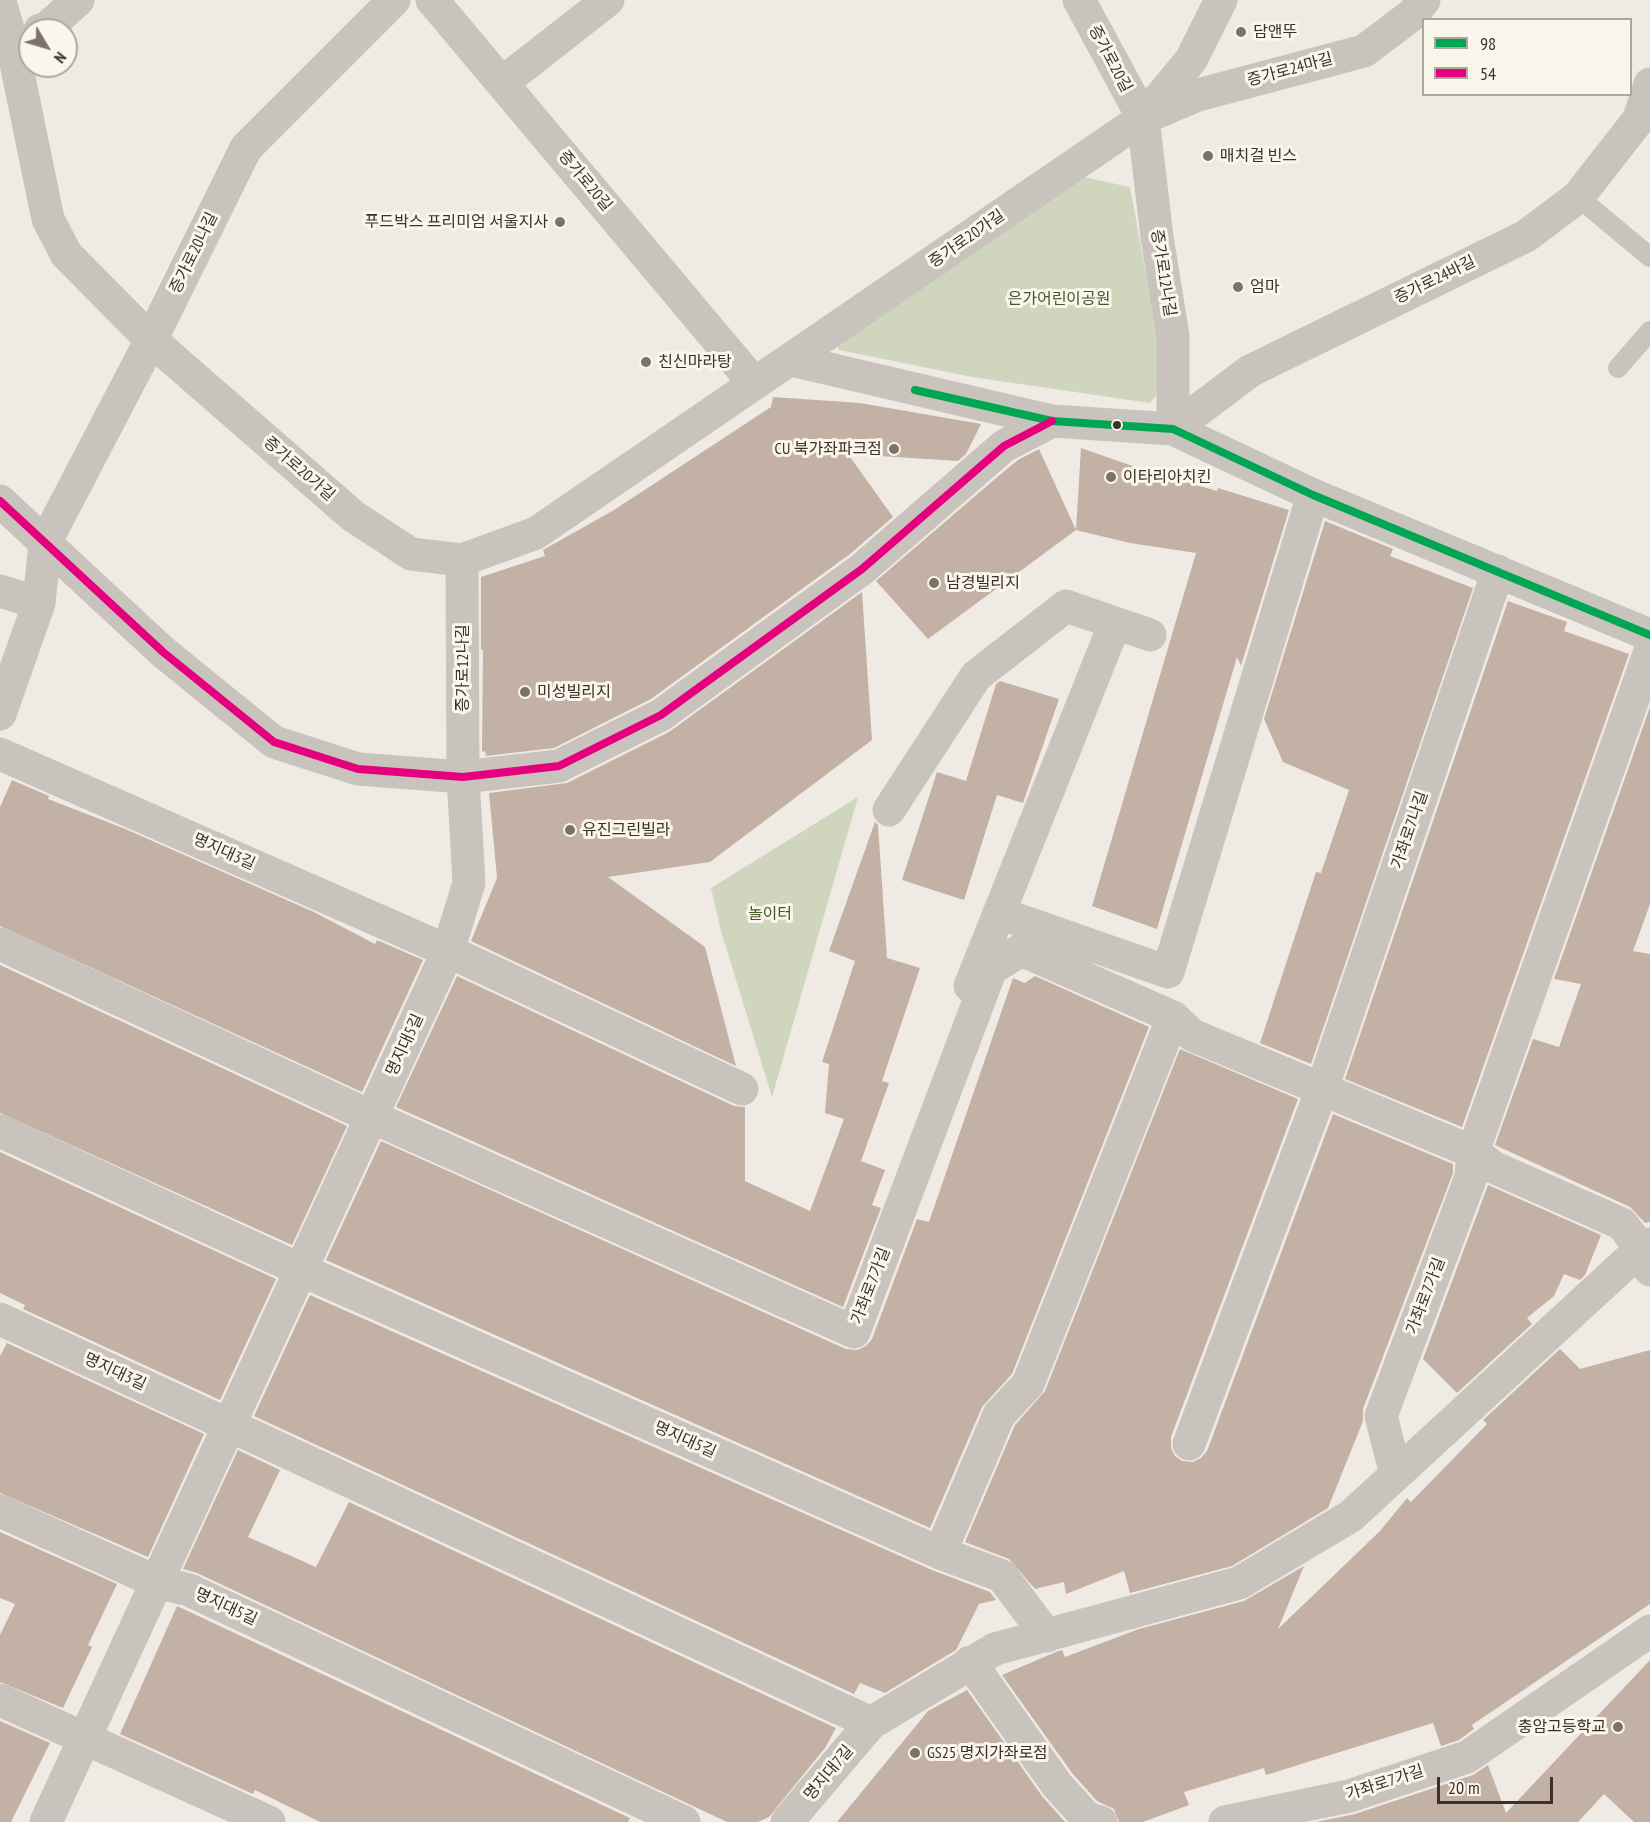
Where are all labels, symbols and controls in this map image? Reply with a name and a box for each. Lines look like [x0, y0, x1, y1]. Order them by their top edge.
north arrow [18, 18, 78, 78]
legend [1422, 18, 1632, 96]
street label: 증가로20길 [1084, 22, 1136, 96]
place label: 담앤뚜 [1253, 22, 1297, 42]
marker: 담앤뚜 [1234, 25, 1248, 39]
text: 98 [1480, 32, 1496, 55]
text: N [50, 48, 71, 67]
street label: 증가로24마길 [1245, 49, 1335, 91]
text: 54 [1480, 62, 1496, 85]
place label: 매치걸 빈스 [1220, 146, 1297, 166]
street label: 증가로20길 [554, 147, 616, 215]
marker: 매치걸 빈스 [1201, 149, 1215, 163]
street label: 증가로20가길 [925, 206, 1009, 272]
street label: 증가로20나길 [166, 209, 222, 297]
place label: 푸드박스 프리미엄 서울지사 [365, 212, 548, 232]
marker: 푸드박스 프리미엄 서울지사 [553, 215, 567, 229]
street label: 증가로12나길 [1147, 228, 1179, 318]
street label: 증가로24바길 [1391, 252, 1479, 308]
place label: 엄마 [1250, 277, 1279, 297]
marker: 엄마 [1231, 280, 1245, 294]
park label: 은가어린이공원 [1007, 289, 1111, 309]
place label: 친신마라탕 [658, 352, 732, 372]
marker: 친신마라탕 [639, 355, 653, 369]
unlabelled marker [1111, 419, 1123, 431]
street label: 증가로20가길 [259, 433, 339, 505]
place label: CU 북가좌파크점 [775, 439, 882, 459]
marker: CU 북가좌파크점 [887, 442, 901, 456]
place label: 이타리아치킨 [1123, 467, 1211, 487]
marker: 이타리아치킨 [1104, 470, 1118, 484]
place label: 남경빌리지 [946, 573, 1020, 593]
marker: 남경빌리지 [927, 576, 941, 590]
street label: 증가로12나길 [453, 624, 473, 712]
place label: 미성빌리지 [537, 682, 611, 702]
marker: 미성빌리지 [518, 685, 532, 699]
street label: 가좌로7나길 [1388, 789, 1432, 871]
place label: 유진그린빌라 [582, 820, 670, 840]
marker: 유진그린빌라 [563, 823, 577, 837]
street label: 명지대3길 [190, 830, 258, 874]
park label: 놀이터 [748, 904, 792, 924]
street label: 명지대5길 [382, 1011, 428, 1079]
street label: 가좌로7가길 [848, 1245, 894, 1327]
street label: 가좌로7가길 [1403, 1255, 1449, 1337]
street label: 명지대3길 [81, 1349, 149, 1395]
street label: 명지대5길 [651, 1418, 719, 1462]
street label: 명지대5길 [192, 1584, 260, 1630]
place label: 충암고등학교 [1518, 1717, 1606, 1737]
marker: 충암고등학교 [1611, 1720, 1625, 1734]
street label: 명지대7길 [800, 1742, 858, 1804]
place label: GS25 명지가좌로점 [927, 1743, 1048, 1763]
marker: GS25 명지가좌로점 [908, 1746, 922, 1760]
street label: 가좌로7가길 [1344, 1761, 1426, 1805]
scale bar [1440, 1765, 1556, 1803]
text: 20 m [1448, 1776, 1480, 1799]

